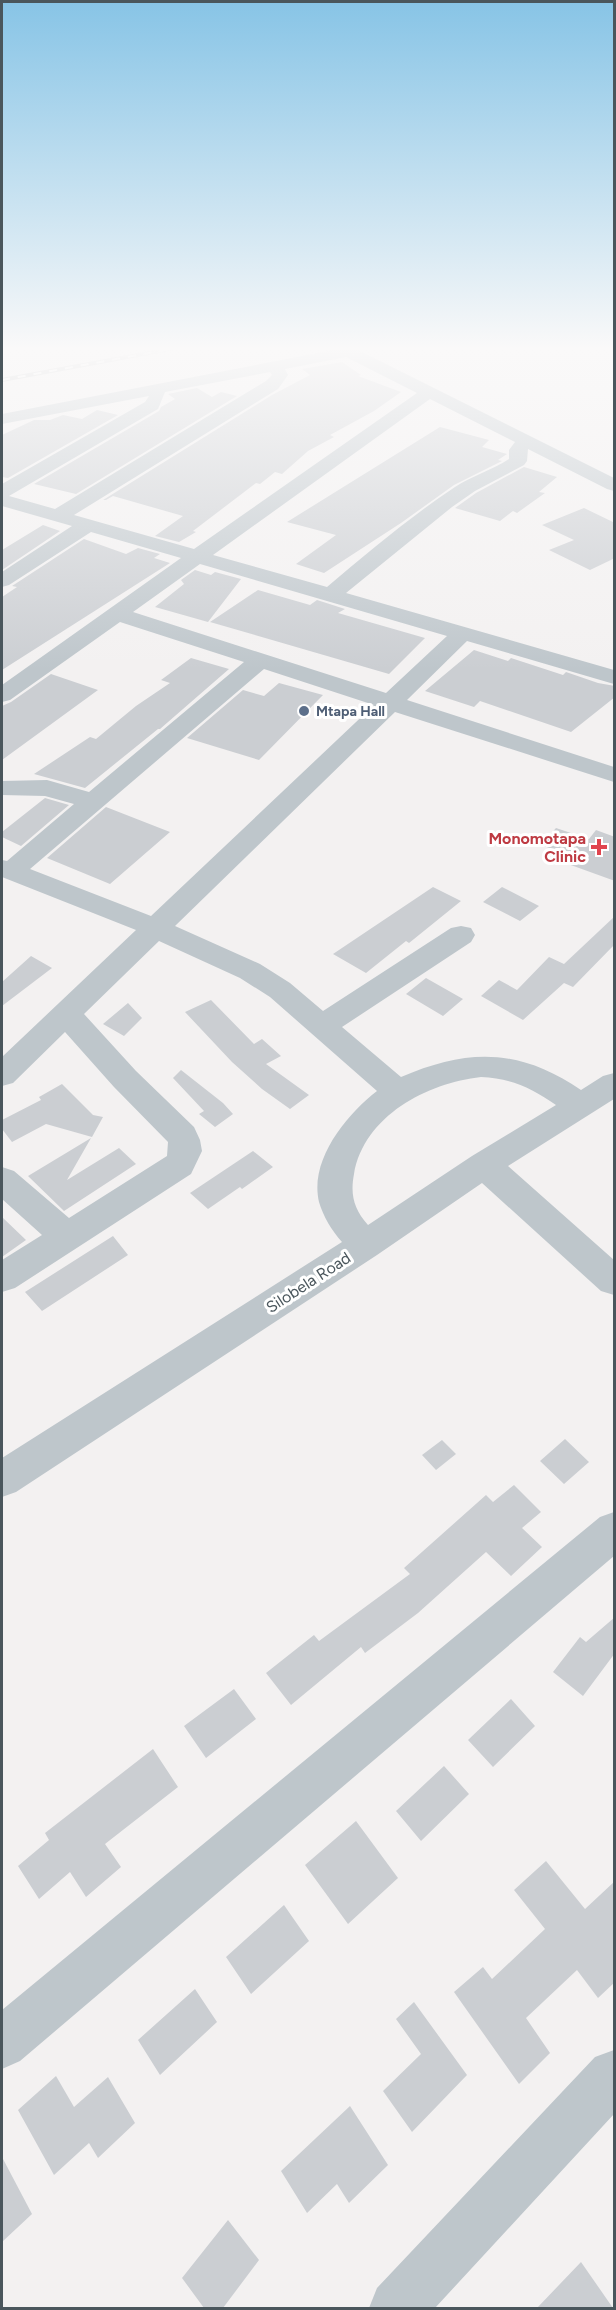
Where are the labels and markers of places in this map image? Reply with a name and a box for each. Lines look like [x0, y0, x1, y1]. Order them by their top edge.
place label: Mtapa Hall [316, 703, 385, 720]
marker: Mtapa Hall [297, 704, 311, 718]
place label: Monomotapa Clinic [488, 829, 586, 866]
marker: Monomotapa Clinic [590, 838, 608, 856]

